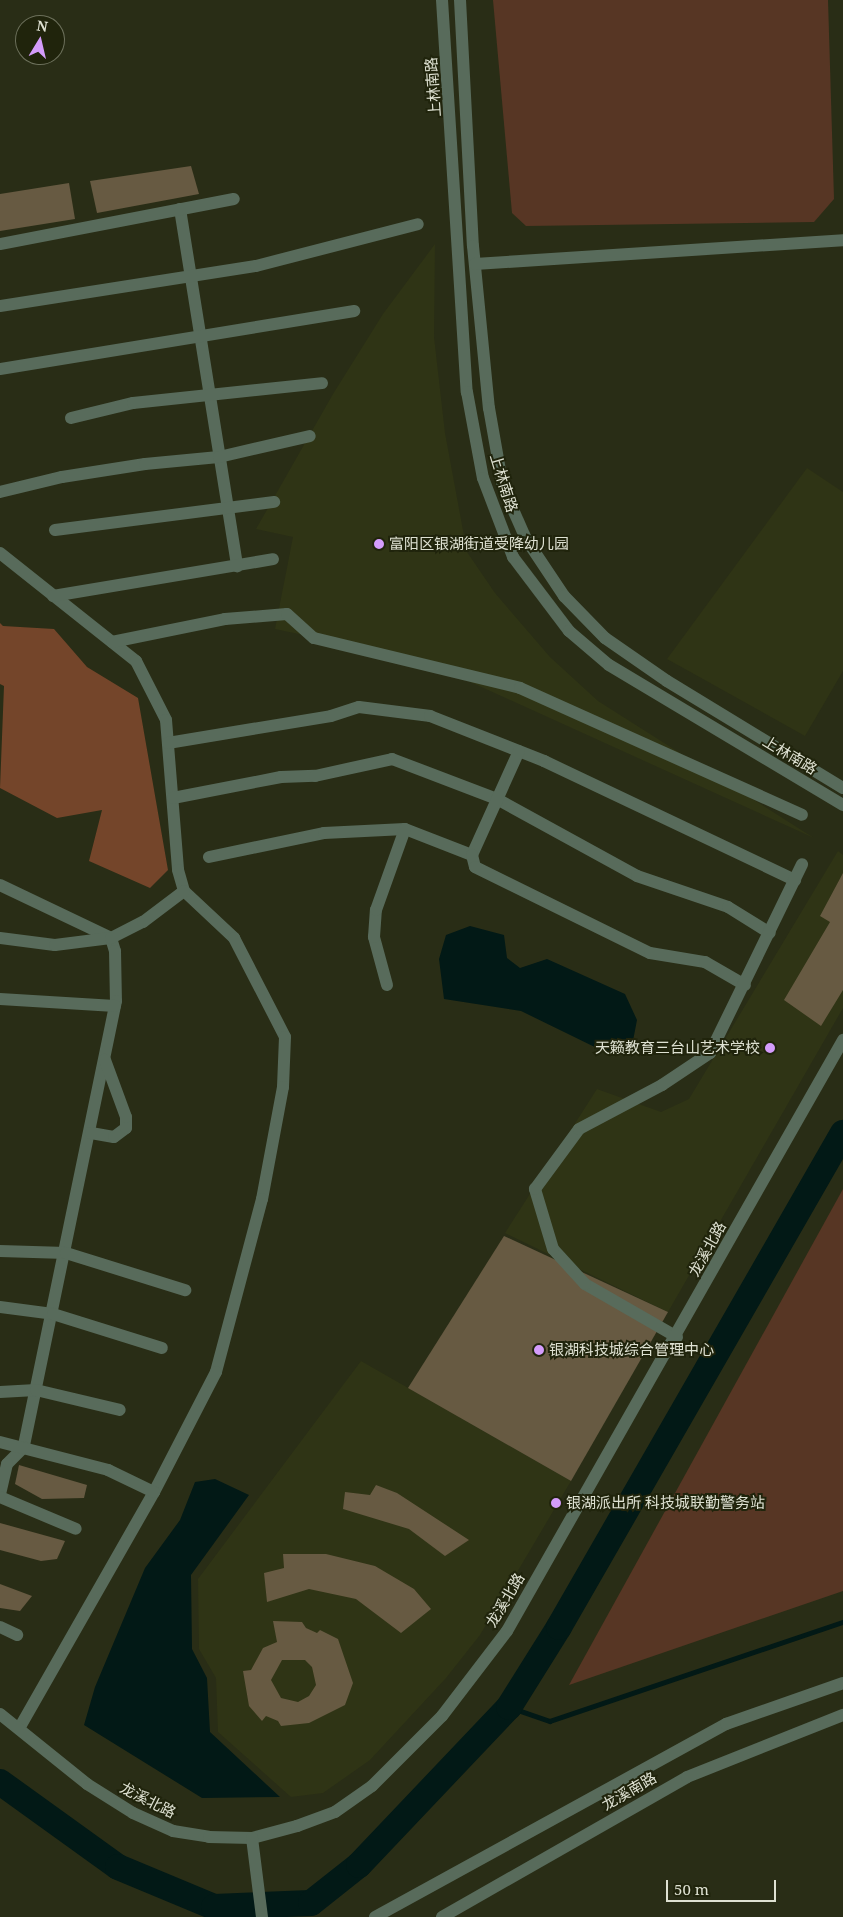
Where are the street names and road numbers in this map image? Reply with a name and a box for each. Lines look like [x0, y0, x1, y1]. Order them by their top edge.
street label: 上林南路 [422, 56, 444, 118]
street label: 上林南路 [487, 452, 521, 514]
street label: 上林南路 [760, 732, 820, 778]
street label: 龙溪北路 [685, 1218, 729, 1280]
street label: 龙溪北路 [482, 1570, 528, 1630]
street label: 龙溪南路 [599, 1768, 659, 1814]
street label: 龙溪北路 [117, 1778, 179, 1822]

